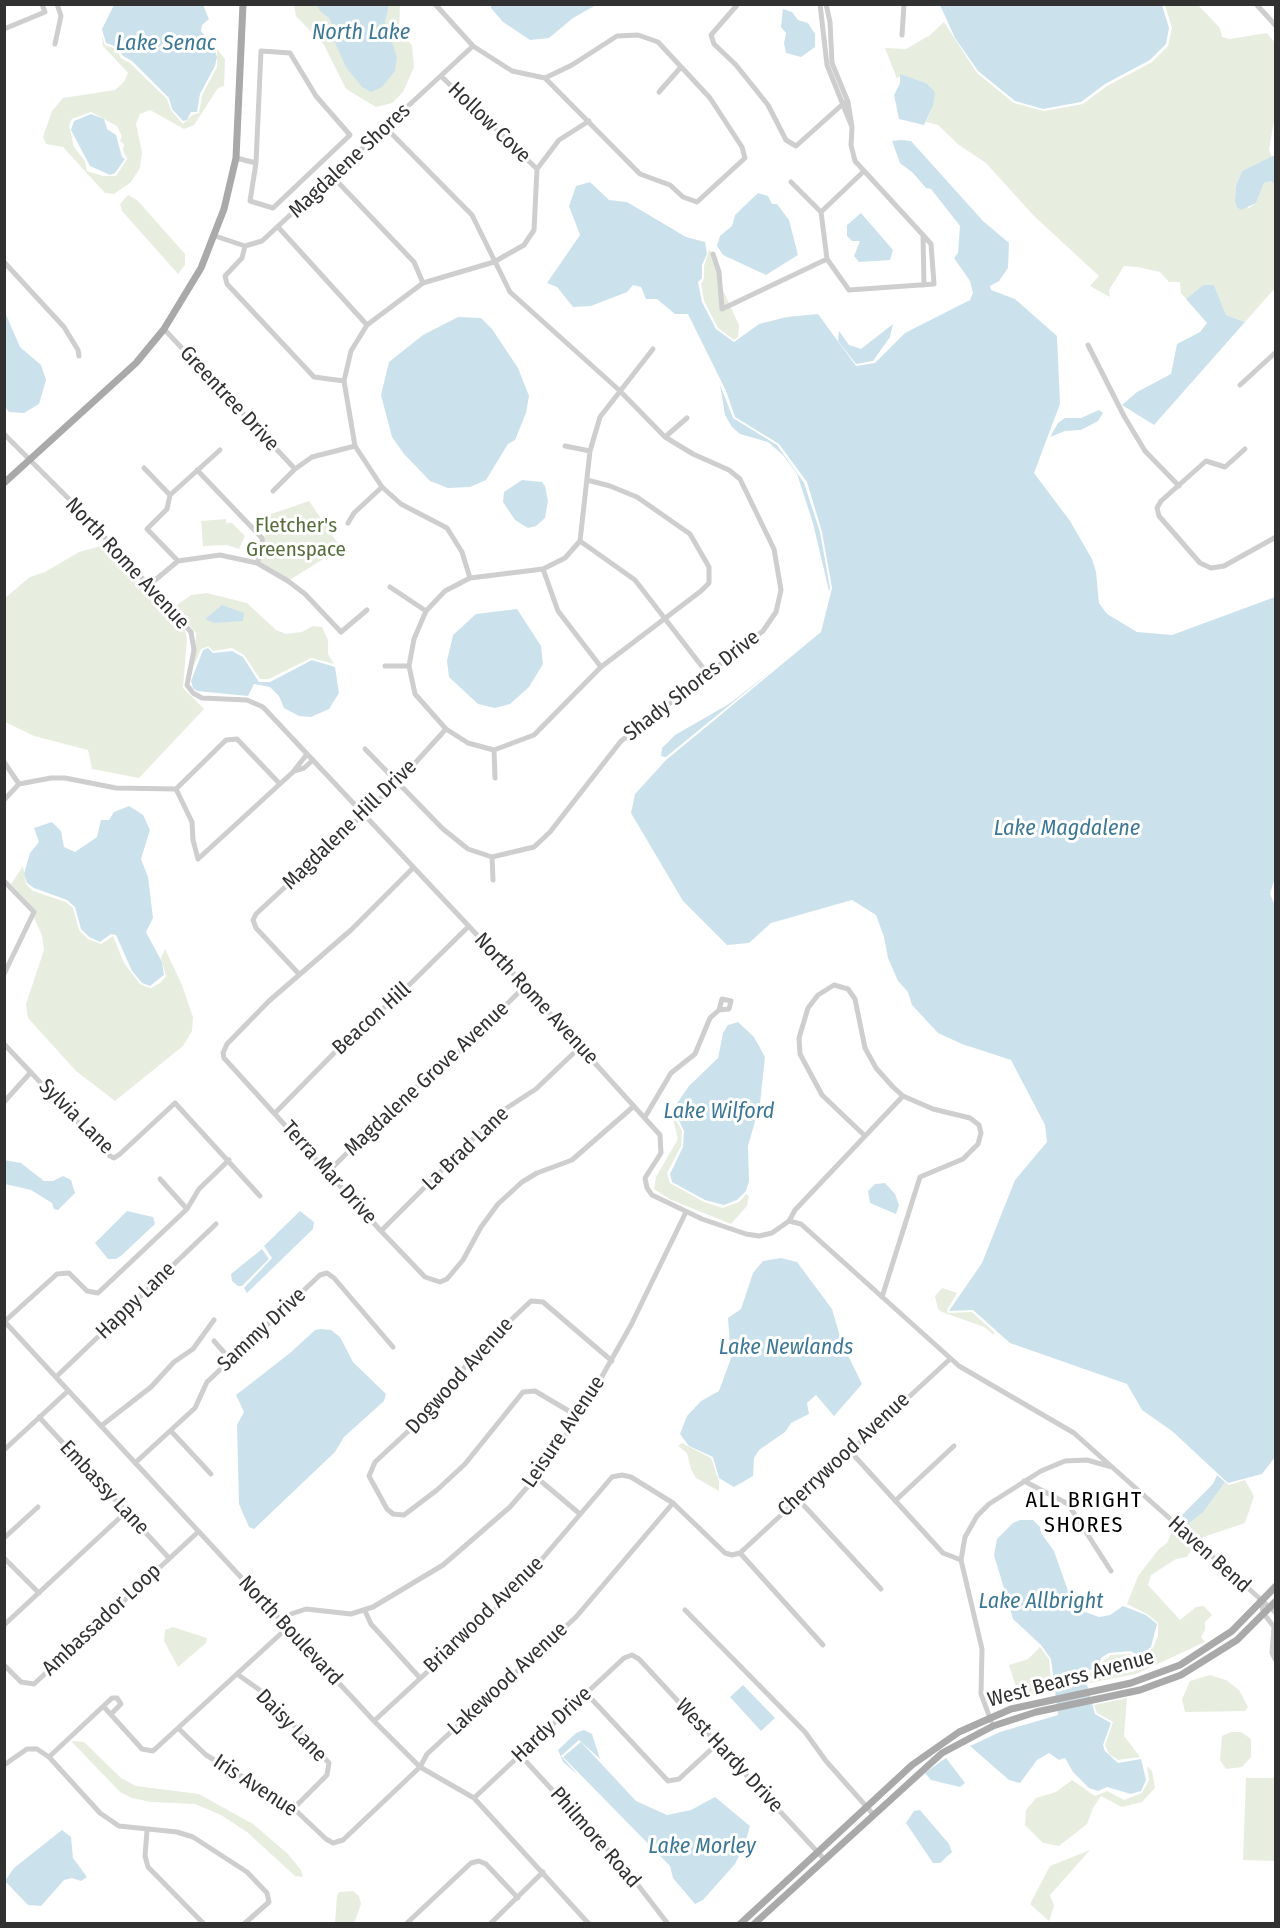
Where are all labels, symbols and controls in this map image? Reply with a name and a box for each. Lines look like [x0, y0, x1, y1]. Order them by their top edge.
water label: North Lake [312, 20, 410, 46]
water label: Lake Senac [116, 31, 216, 57]
street label: Hollow Cove [442, 77, 536, 169]
street label: Magdalene Shores [284, 98, 416, 224]
street label: Greentree Drive [174, 341, 284, 457]
street label: North Rome Avenue [60, 493, 194, 635]
park label: Fletcher's Greenspace [246, 513, 346, 563]
street label: Shady Shores Drive [619, 625, 765, 747]
street label: Magdalene Hill Drive [278, 755, 422, 895]
water label: Lake Magdalene [994, 816, 1140, 842]
street label: North Rome Avenue [469, 928, 603, 1070]
street label: Beacon Hill [328, 977, 416, 1061]
street label: Magdalene Grove Avenue [340, 996, 514, 1162]
street label: Sylvia Lane [33, 1074, 119, 1160]
water label: Lake Wilford [663, 1099, 775, 1125]
street label: La Brad Lane [418, 1102, 514, 1196]
street label: Terra Mar Drive [276, 1116, 382, 1230]
street label: Happy Lane [91, 1257, 181, 1345]
street label: Sammy Drive [213, 1283, 311, 1377]
street label: Dogwood Avenue [401, 1312, 519, 1440]
water label: Lake Newlands [719, 1335, 853, 1361]
street label: Leisure Avenue [517, 1371, 611, 1493]
street label: Cherrywood Avenue [773, 1387, 915, 1523]
street label: Embassy Lane [54, 1436, 154, 1540]
district label: ALL BRIGHT SHORES [1025, 1488, 1143, 1540]
street label: Haven Bend [1162, 1511, 1256, 1599]
street label: Briarwood Avenue [419, 1551, 549, 1679]
street label: Ambassador Loop [38, 1559, 166, 1681]
street label: North Boulevard [233, 1571, 347, 1691]
water label: Lake Allbright [979, 1589, 1103, 1615]
street label: Lakewood Avenue [443, 1617, 573, 1741]
street label: West Bearss Avenue [985, 1645, 1157, 1713]
street label: Hardy Drive [507, 1682, 597, 1768]
street label: Daisy Lane [250, 1684, 332, 1768]
street label: West Hardy Drive [670, 1694, 788, 1818]
street label: Iris Avenue [208, 1750, 302, 1822]
street label: Philmore Road [544, 1782, 646, 1894]
water label: Lake Morley [648, 1834, 756, 1860]

